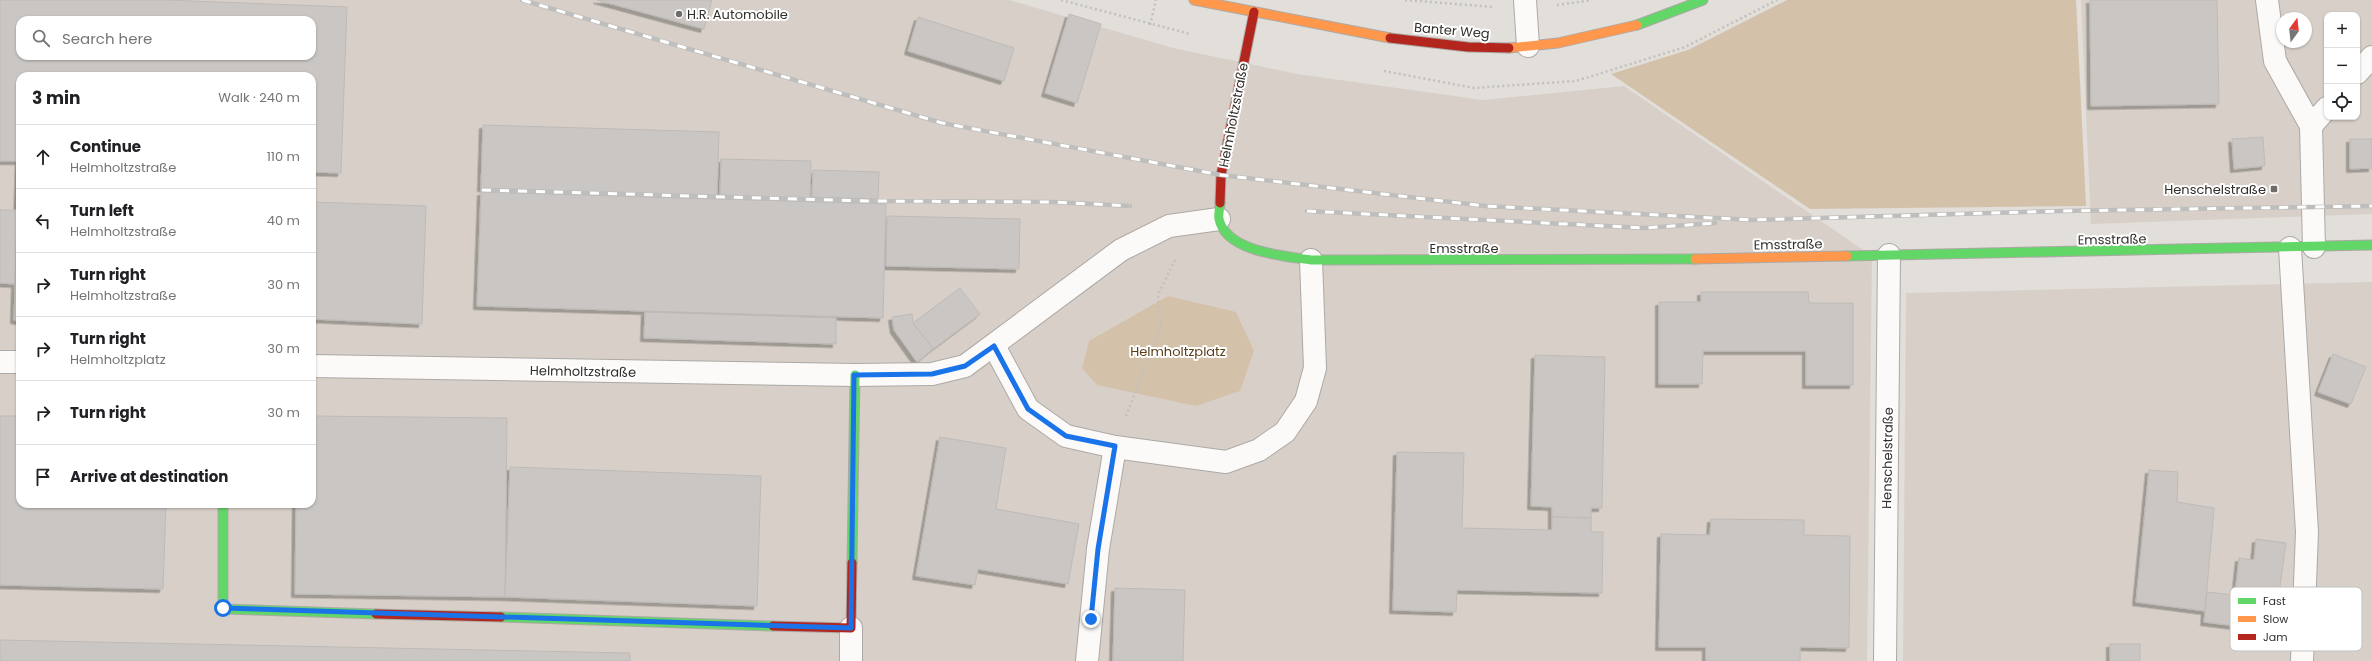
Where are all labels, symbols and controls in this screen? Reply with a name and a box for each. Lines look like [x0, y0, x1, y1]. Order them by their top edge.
place label: H.R. Automobile [687, 5, 788, 24]
marker: H.R. Automobile [674, 9, 684, 19]
north arrow [2276, 12, 2312, 48]
map controls [2324, 12, 2360, 120]
button: + [2324, 12, 2360, 48]
search box [16, 16, 316, 60]
street label: Banter Weg [1413, 18, 1491, 43]
icon: search [30, 27, 52, 49]
text: Search here [62, 28, 152, 49]
button: − [2324, 48, 2360, 84]
street label: Helmholtzstraße [1214, 61, 1253, 169]
button: locate [2324, 84, 2360, 120]
text: 3 min [32, 86, 80, 110]
text: Walk · 240 m [218, 88, 300, 107]
text: Continue [70, 136, 141, 157]
icon: ahead [32, 146, 54, 168]
text: 110 m [267, 147, 300, 166]
text: Helmholtzstraße [70, 158, 176, 177]
place label: Henschelstraße [2164, 180, 2266, 199]
marker: Henschelstraße [2269, 184, 2279, 194]
text: Turn left [70, 200, 134, 221]
icon: left [32, 210, 54, 232]
text: 40 m [267, 211, 300, 230]
text: Helmholtzstraße [70, 222, 176, 241]
street label: Emsstraße [2077, 229, 2147, 250]
street label: Emsstraße [1753, 234, 1823, 255]
street label: Emsstraße [1430, 239, 1498, 258]
text: Turn right [70, 264, 146, 285]
icon: right [32, 274, 54, 296]
text: 30 m [267, 275, 300, 294]
text: Helmholtzstraße [70, 286, 176, 305]
text: Turn right [70, 328, 146, 349]
icon: right [32, 338, 54, 360]
text: 30 m [267, 339, 300, 358]
park label: Helmholtzplatz [1130, 342, 1226, 361]
text: Helmholtzplatz [70, 350, 166, 369]
street label: Helmholtzstraße [530, 361, 636, 382]
icon: right [32, 402, 54, 424]
text: Turn right [70, 402, 146, 423]
text: 30 m [267, 403, 300, 422]
street label: Henschelstraße [1877, 407, 1898, 509]
icon: arrive [32, 466, 54, 488]
text: Arrive at destination [70, 466, 228, 487]
legend [2230, 587, 2362, 651]
text: Fast [2263, 593, 2286, 609]
route start [214, 599, 232, 617]
route end [1082, 610, 1100, 628]
text: Slow [2263, 611, 2288, 627]
text: Jam [2263, 629, 2288, 645]

